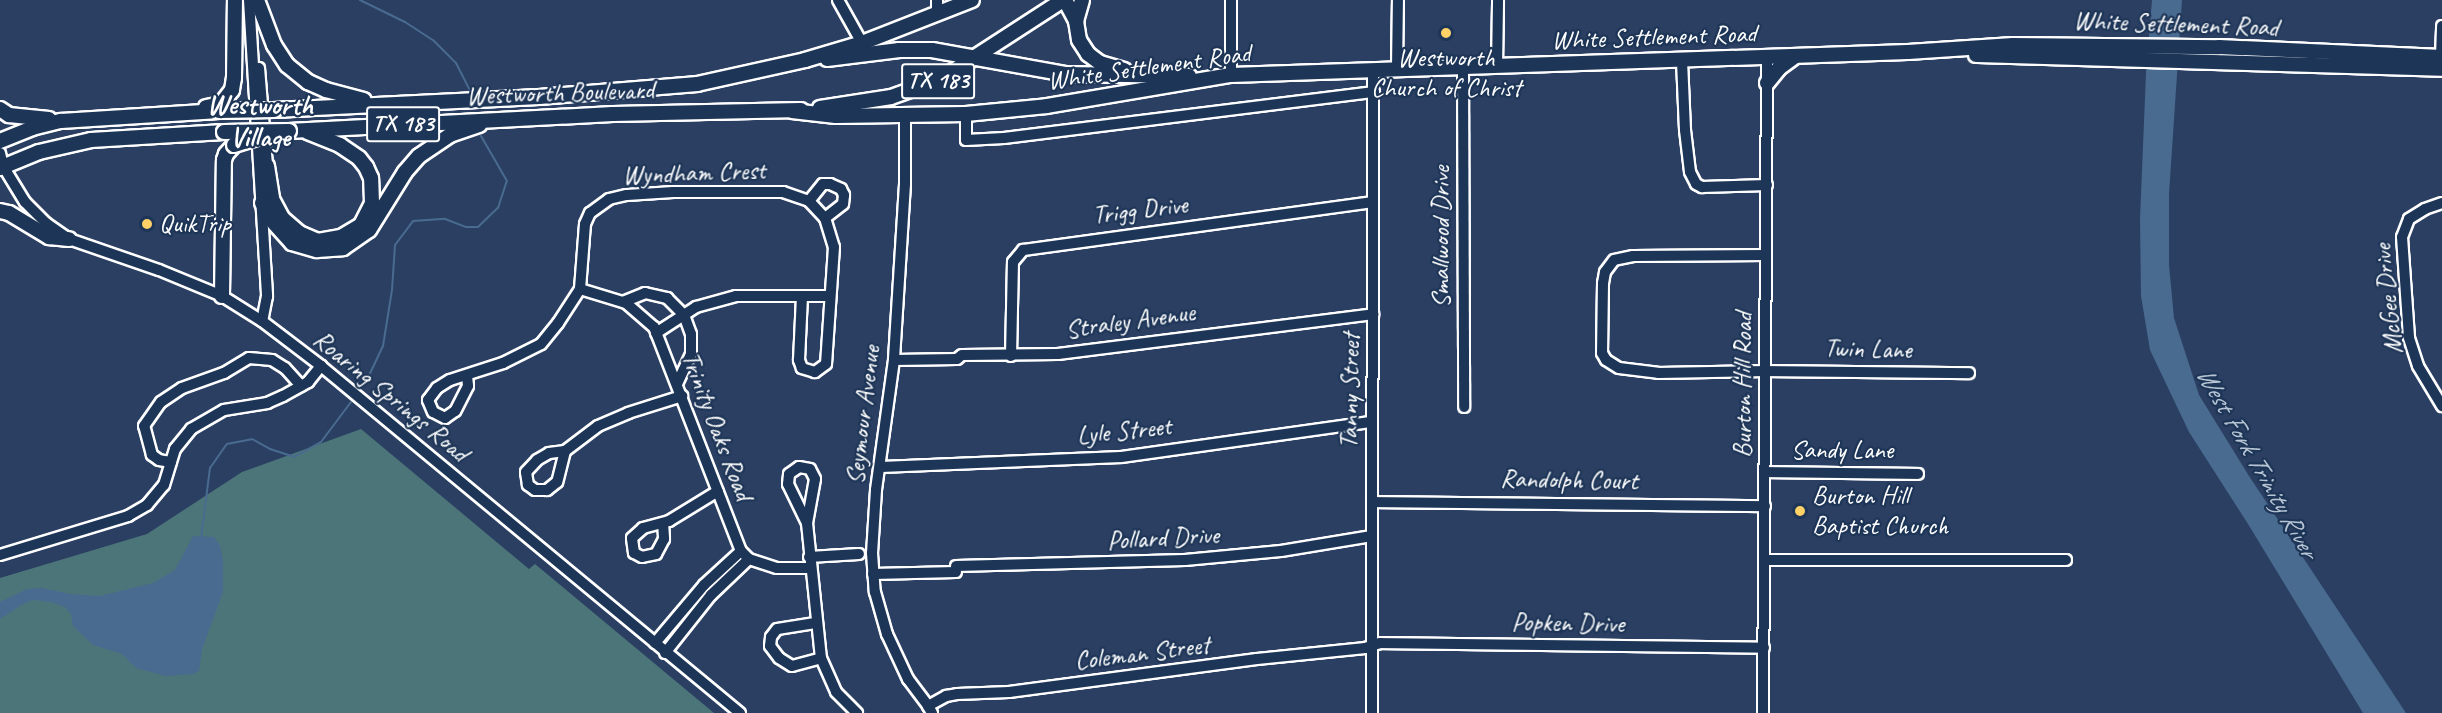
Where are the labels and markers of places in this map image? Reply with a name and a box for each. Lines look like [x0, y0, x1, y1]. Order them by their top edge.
marker: Westworth Church of Christ [1439, 26, 1453, 40]
place label: Westworth Church of Christ [1371, 42, 1521, 104]
place label: QuikTrip [159, 208, 231, 240]
marker: QuikTrip [140, 217, 154, 231]
place label: Burton Hill Baptist Church [1812, 480, 1949, 542]
marker: Burton Hill Baptist Church [1793, 504, 1807, 518]

